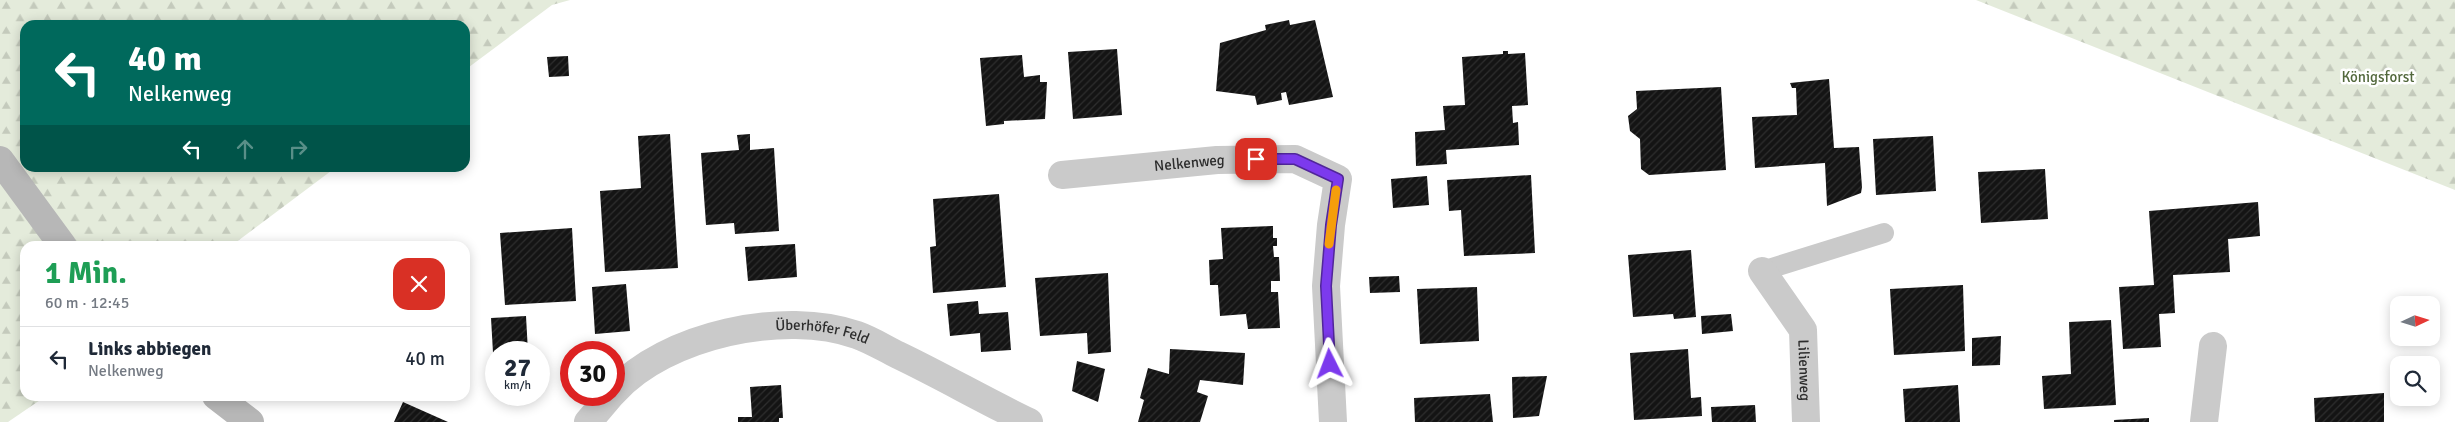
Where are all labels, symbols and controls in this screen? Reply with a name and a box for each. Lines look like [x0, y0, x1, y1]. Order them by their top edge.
text: 40 m [128, 37, 202, 80]
icon: left [45, 40, 110, 105]
park label: Königsforst [2341, 68, 2415, 86]
text: Nelkenweg [128, 80, 232, 107]
icon: left [178, 135, 206, 163]
icon: ahead [231, 135, 259, 163]
icon: right [284, 135, 312, 163]
pin [1235, 138, 1277, 180]
icon: arrive [1242, 145, 1270, 173]
street label: Nelkenweg [1153, 151, 1225, 175]
text: 1 Min. [45, 255, 127, 292]
button: close [393, 258, 445, 310]
text: 60 m · 12:45 [45, 293, 129, 313]
north arrow [2390, 296, 2440, 346]
map controls [2390, 296, 2440, 406]
street label: Überhöfer Feld [775, 316, 872, 348]
text: Links abbiegen [88, 337, 211, 361]
position arrow [1303, 337, 1355, 389]
street label: Lilienweg [1794, 339, 1814, 401]
speed limit sign: 30 [560, 341, 625, 406]
icon: left [45, 345, 73, 373]
text: 40 m [405, 347, 445, 371]
text: 27 [504, 352, 531, 383]
button: search [2390, 356, 2440, 406]
text: Nelkenweg [88, 361, 164, 381]
text: km/h [504, 378, 531, 393]

